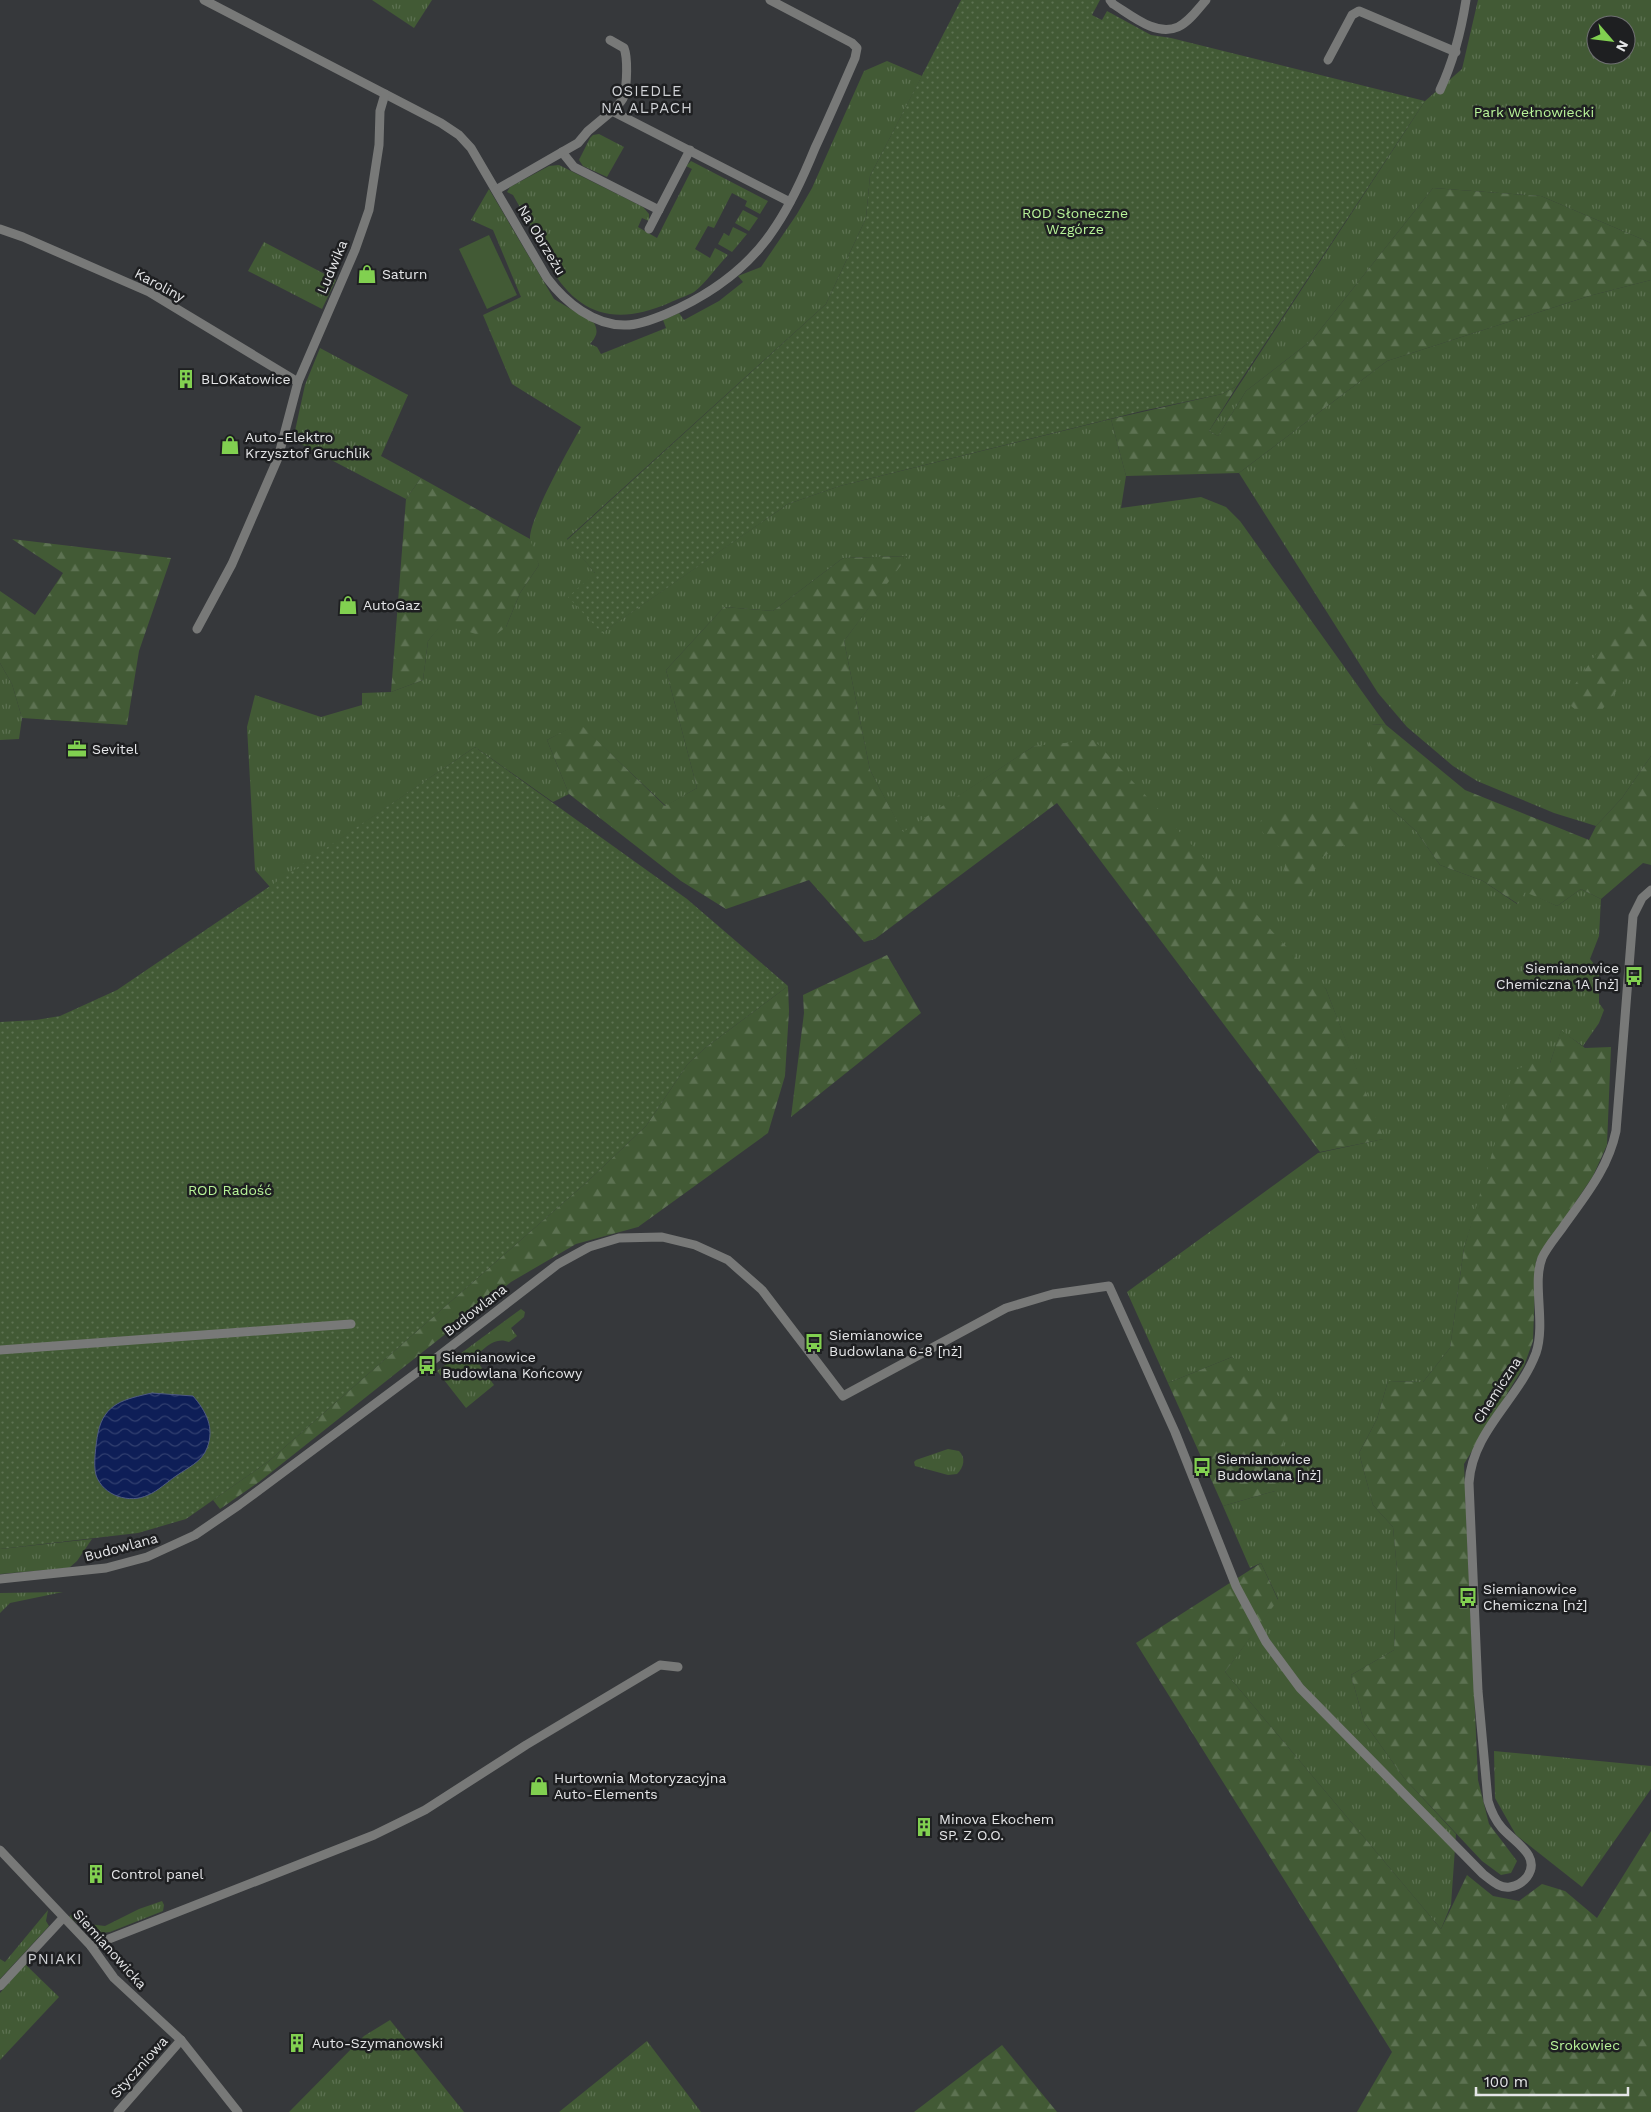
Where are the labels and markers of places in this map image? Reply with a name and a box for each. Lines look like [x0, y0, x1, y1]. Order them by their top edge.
shop icon: Saturn [356, 263, 378, 285]
place label: Saturn [382, 266, 427, 282]
building icon: BLOKatowice [175, 368, 197, 390]
place label: BLOKatowice [201, 371, 291, 387]
place label: Auto-Elektro Krzysztof Gruchlik [245, 429, 370, 461]
shop icon: Auto-Elektro Krzysztof Gruchlik [219, 434, 241, 456]
shop icon: AutoGaz [337, 594, 359, 616]
place label: AutoGaz [363, 597, 421, 613]
office icon: Sevitel [66, 738, 88, 760]
place label: Sevitel [92, 741, 139, 757]
place label: Siemianowice Chemiczna 1A [nż] [1496, 960, 1619, 992]
bus stop icon: Siemianowice Chemiczna 1A [nż] [1623, 965, 1645, 987]
place label: Siemianowice Budowlana 6-8 [nż] [829, 1327, 962, 1359]
bus stop icon: Siemianowice Budowlana 6-8 [nż] [803, 1332, 825, 1354]
place label: Siemianowice Budowlana Końcowy [442, 1349, 583, 1381]
bus stop icon: Siemianowice Budowlana Końcowy [416, 1354, 438, 1376]
place label: Siemianowice Budowlana [nż] [1217, 1451, 1321, 1483]
bus stop icon: Siemianowice Budowlana [nż] [1191, 1456, 1213, 1478]
place label: Siemianowice Chemiczna [nż] [1483, 1581, 1587, 1613]
bus stop icon: Siemianowice Chemiczna [nż] [1457, 1586, 1479, 1608]
place label: Hurtownia Motoryzacyjna Auto-Elements [554, 1770, 727, 1802]
shop icon: Hurtownia Motoryzacyjna Auto-Elements [528, 1775, 550, 1797]
place label: Minova Ekochem SP. Z O.O. [939, 1811, 1054, 1843]
building icon: Minova Ekochem SP. Z O.O. [913, 1816, 935, 1838]
building icon: Control panel [85, 1863, 107, 1885]
place label: Control panel [111, 1866, 204, 1882]
building icon: Auto-Szymanowski [286, 2032, 308, 2054]
place label: Auto-Szymanowski [312, 2035, 443, 2051]

